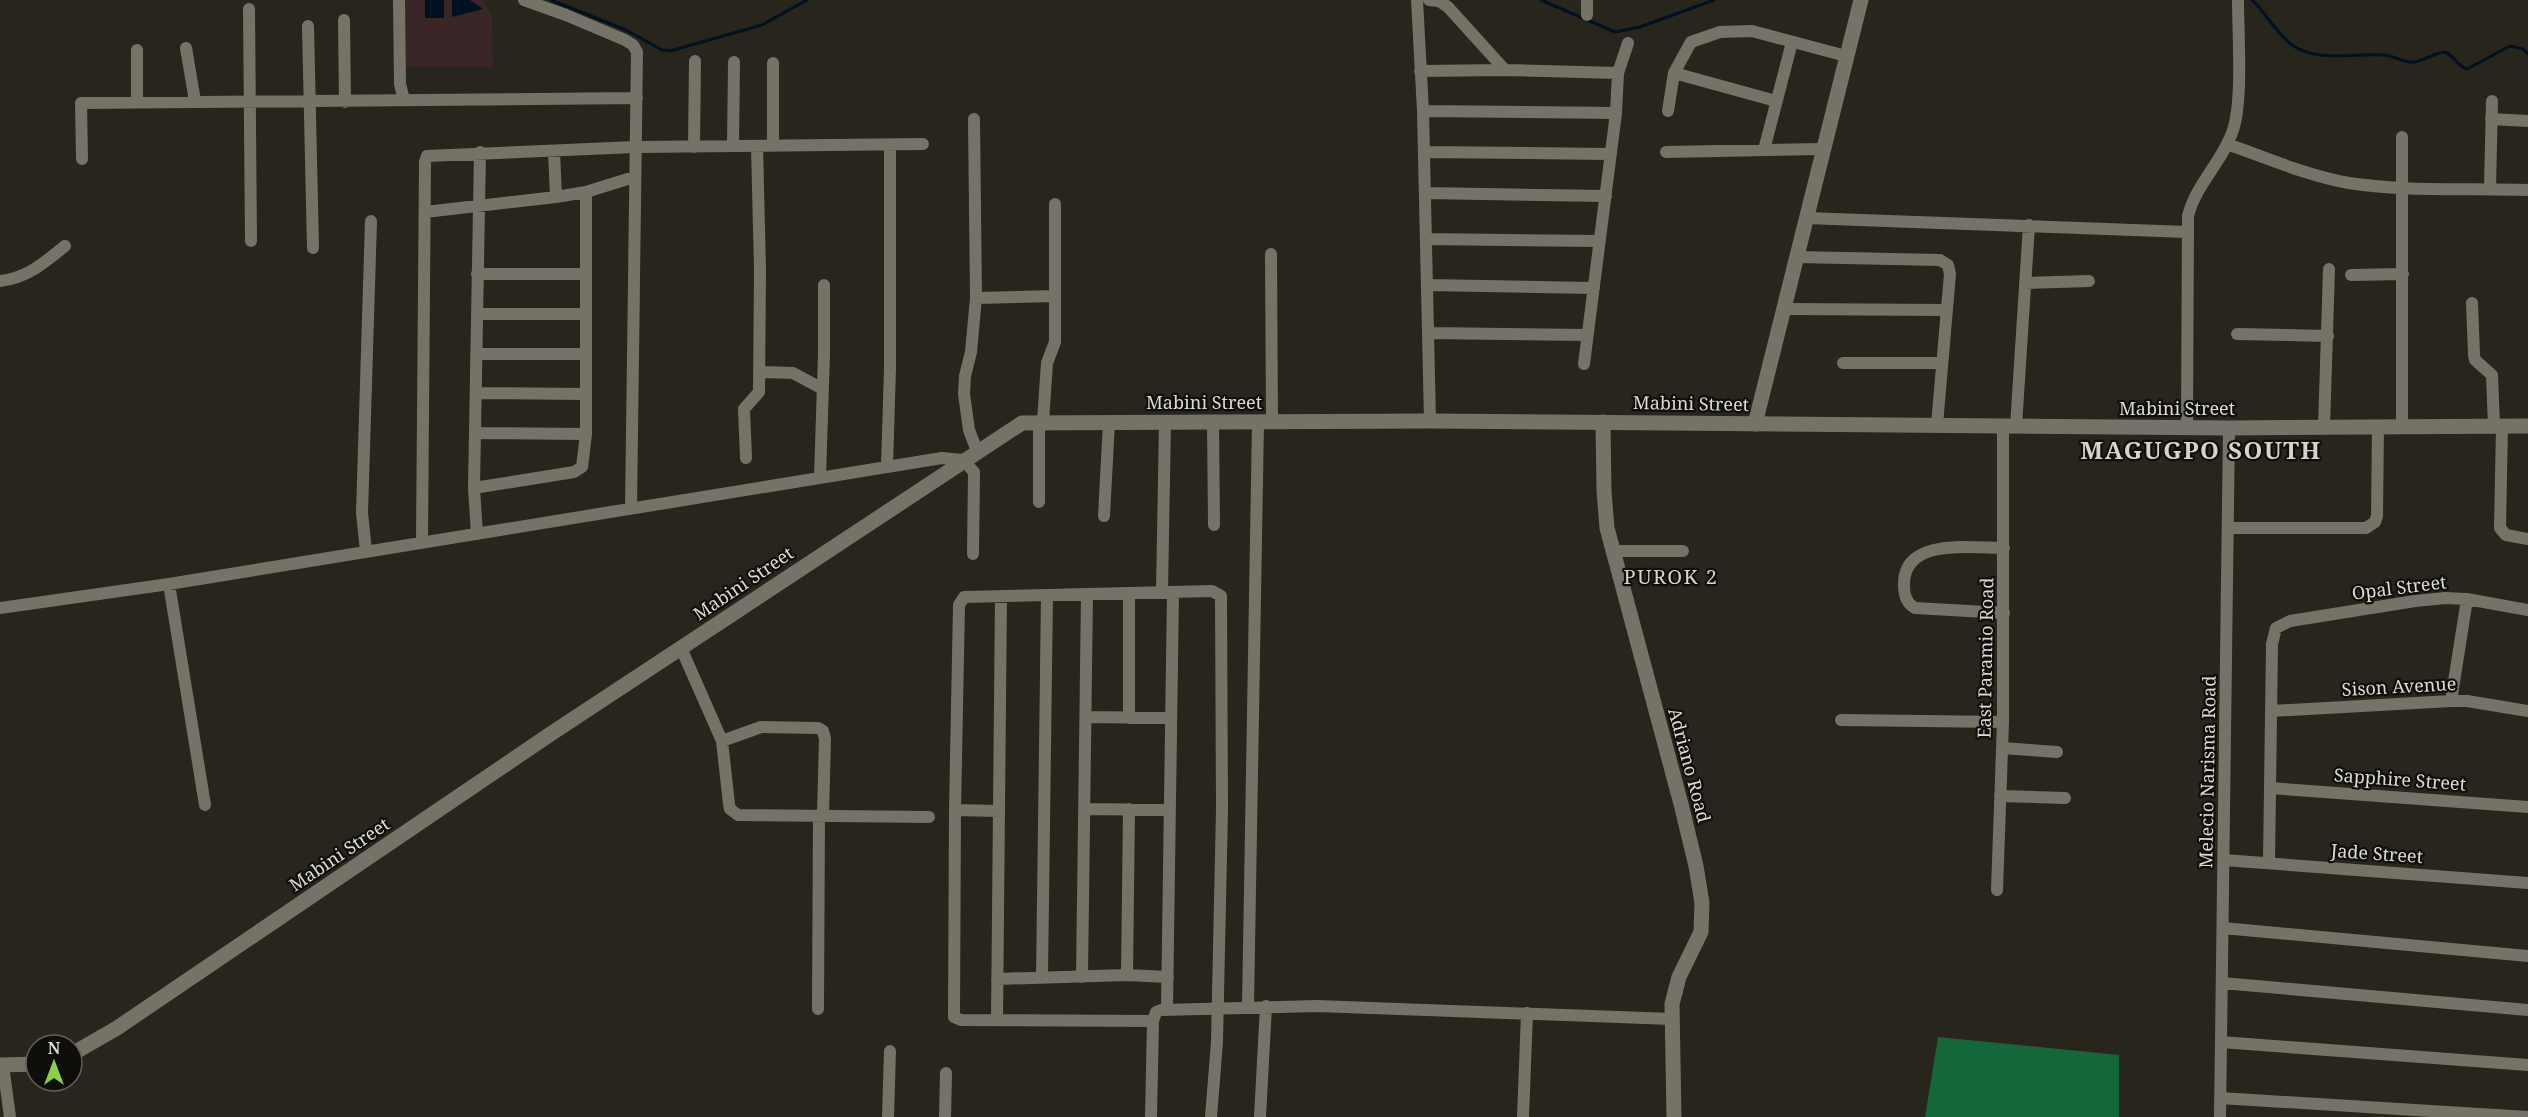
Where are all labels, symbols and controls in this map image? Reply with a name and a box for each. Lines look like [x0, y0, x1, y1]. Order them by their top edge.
street label: Mabini Street [1146, 390, 1262, 414]
street label: Mabini Street [1633, 390, 1749, 416]
street label: Mabini Street [2119, 396, 2235, 420]
district label: MAGUGPO SOUTH [2080, 433, 2322, 466]
street label: Mabini Street [688, 541, 798, 625]
district label: PUROK 2 [1624, 563, 1718, 590]
street label: Opal Street [2350, 569, 2448, 605]
street label: East Paramio Road [1972, 577, 1998, 739]
street label: Sison Avenue [2341, 671, 2457, 701]
street label: Melecio Narisma Road [2193, 675, 2221, 869]
street label: Adriano Road [1663, 705, 1717, 825]
street label: Sapphire Street [2333, 762, 2467, 796]
street label: Mabini Street [284, 812, 394, 896]
street label: Jade Street [2329, 838, 2424, 868]
north arrow [24, 1033, 84, 1093]
text: N [48, 1037, 61, 1059]

